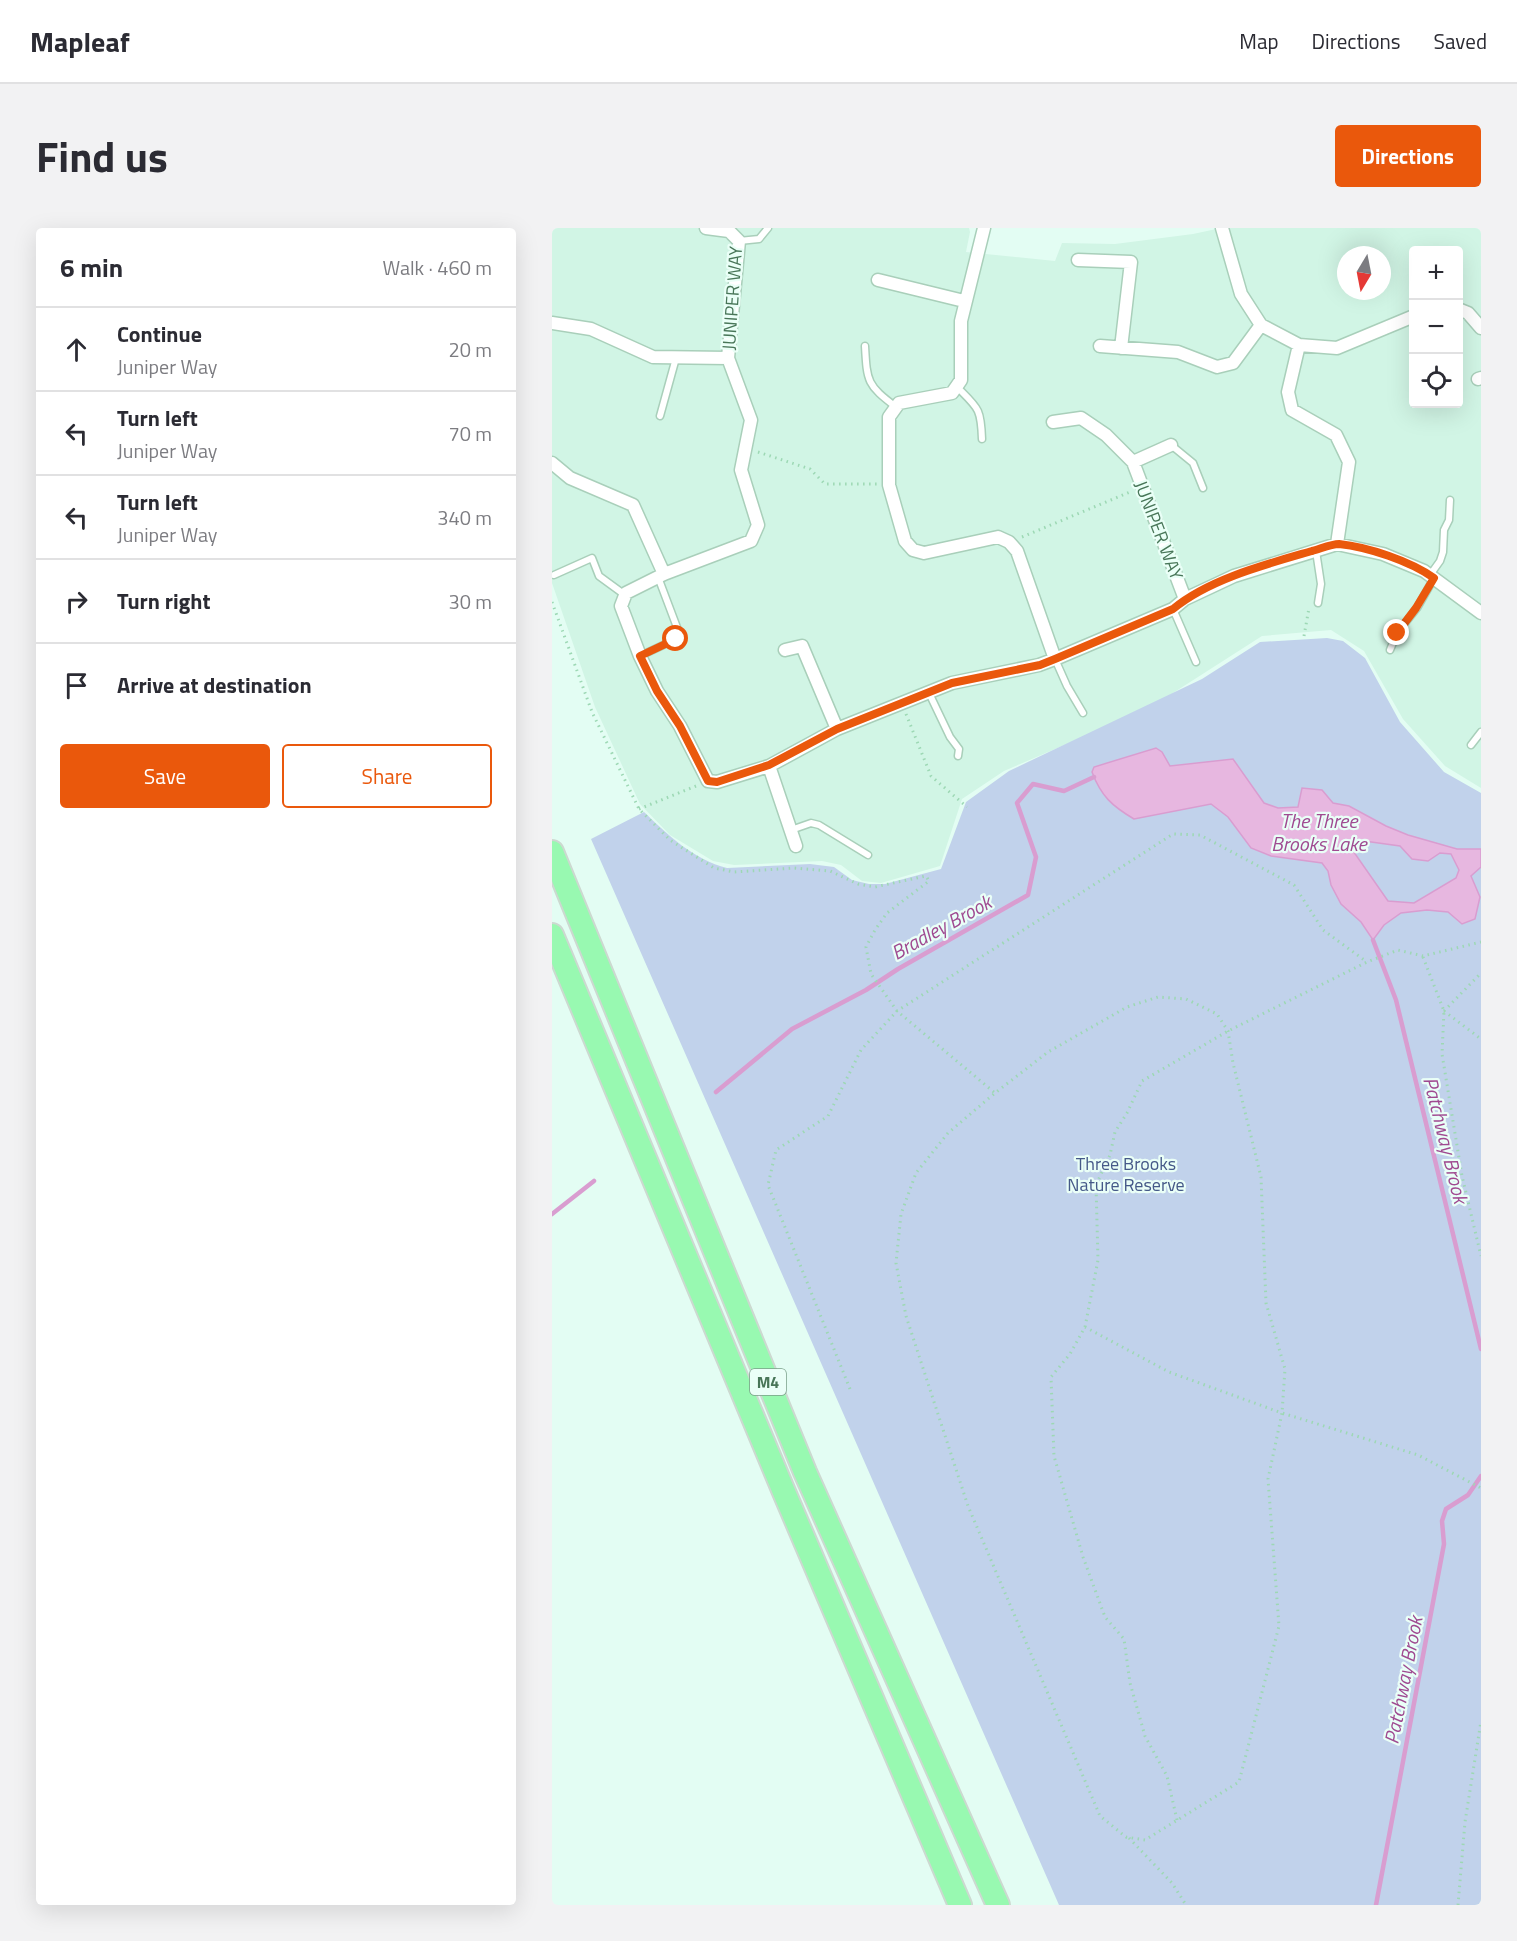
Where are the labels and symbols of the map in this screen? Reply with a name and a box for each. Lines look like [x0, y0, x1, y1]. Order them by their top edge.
street label: JUNIPER WAY [715, 245, 749, 351]
north arrow [1337, 246, 1391, 300]
street label: JUNIPER WAY [1128, 477, 1190, 584]
route end [1383, 619, 1409, 645]
route start [662, 625, 688, 651]
water label: The Three Brooks Lake [1271, 805, 1369, 859]
water label: Bradley Brook [885, 886, 999, 967]
water label: Patchway Brook [1415, 1073, 1477, 1209]
park label: Three Brooks Nature Reserve [1067, 1150, 1185, 1198]
road number: M4 [750, 1369, 786, 1395]
water label: Patchway Brook [1375, 1611, 1431, 1746]

